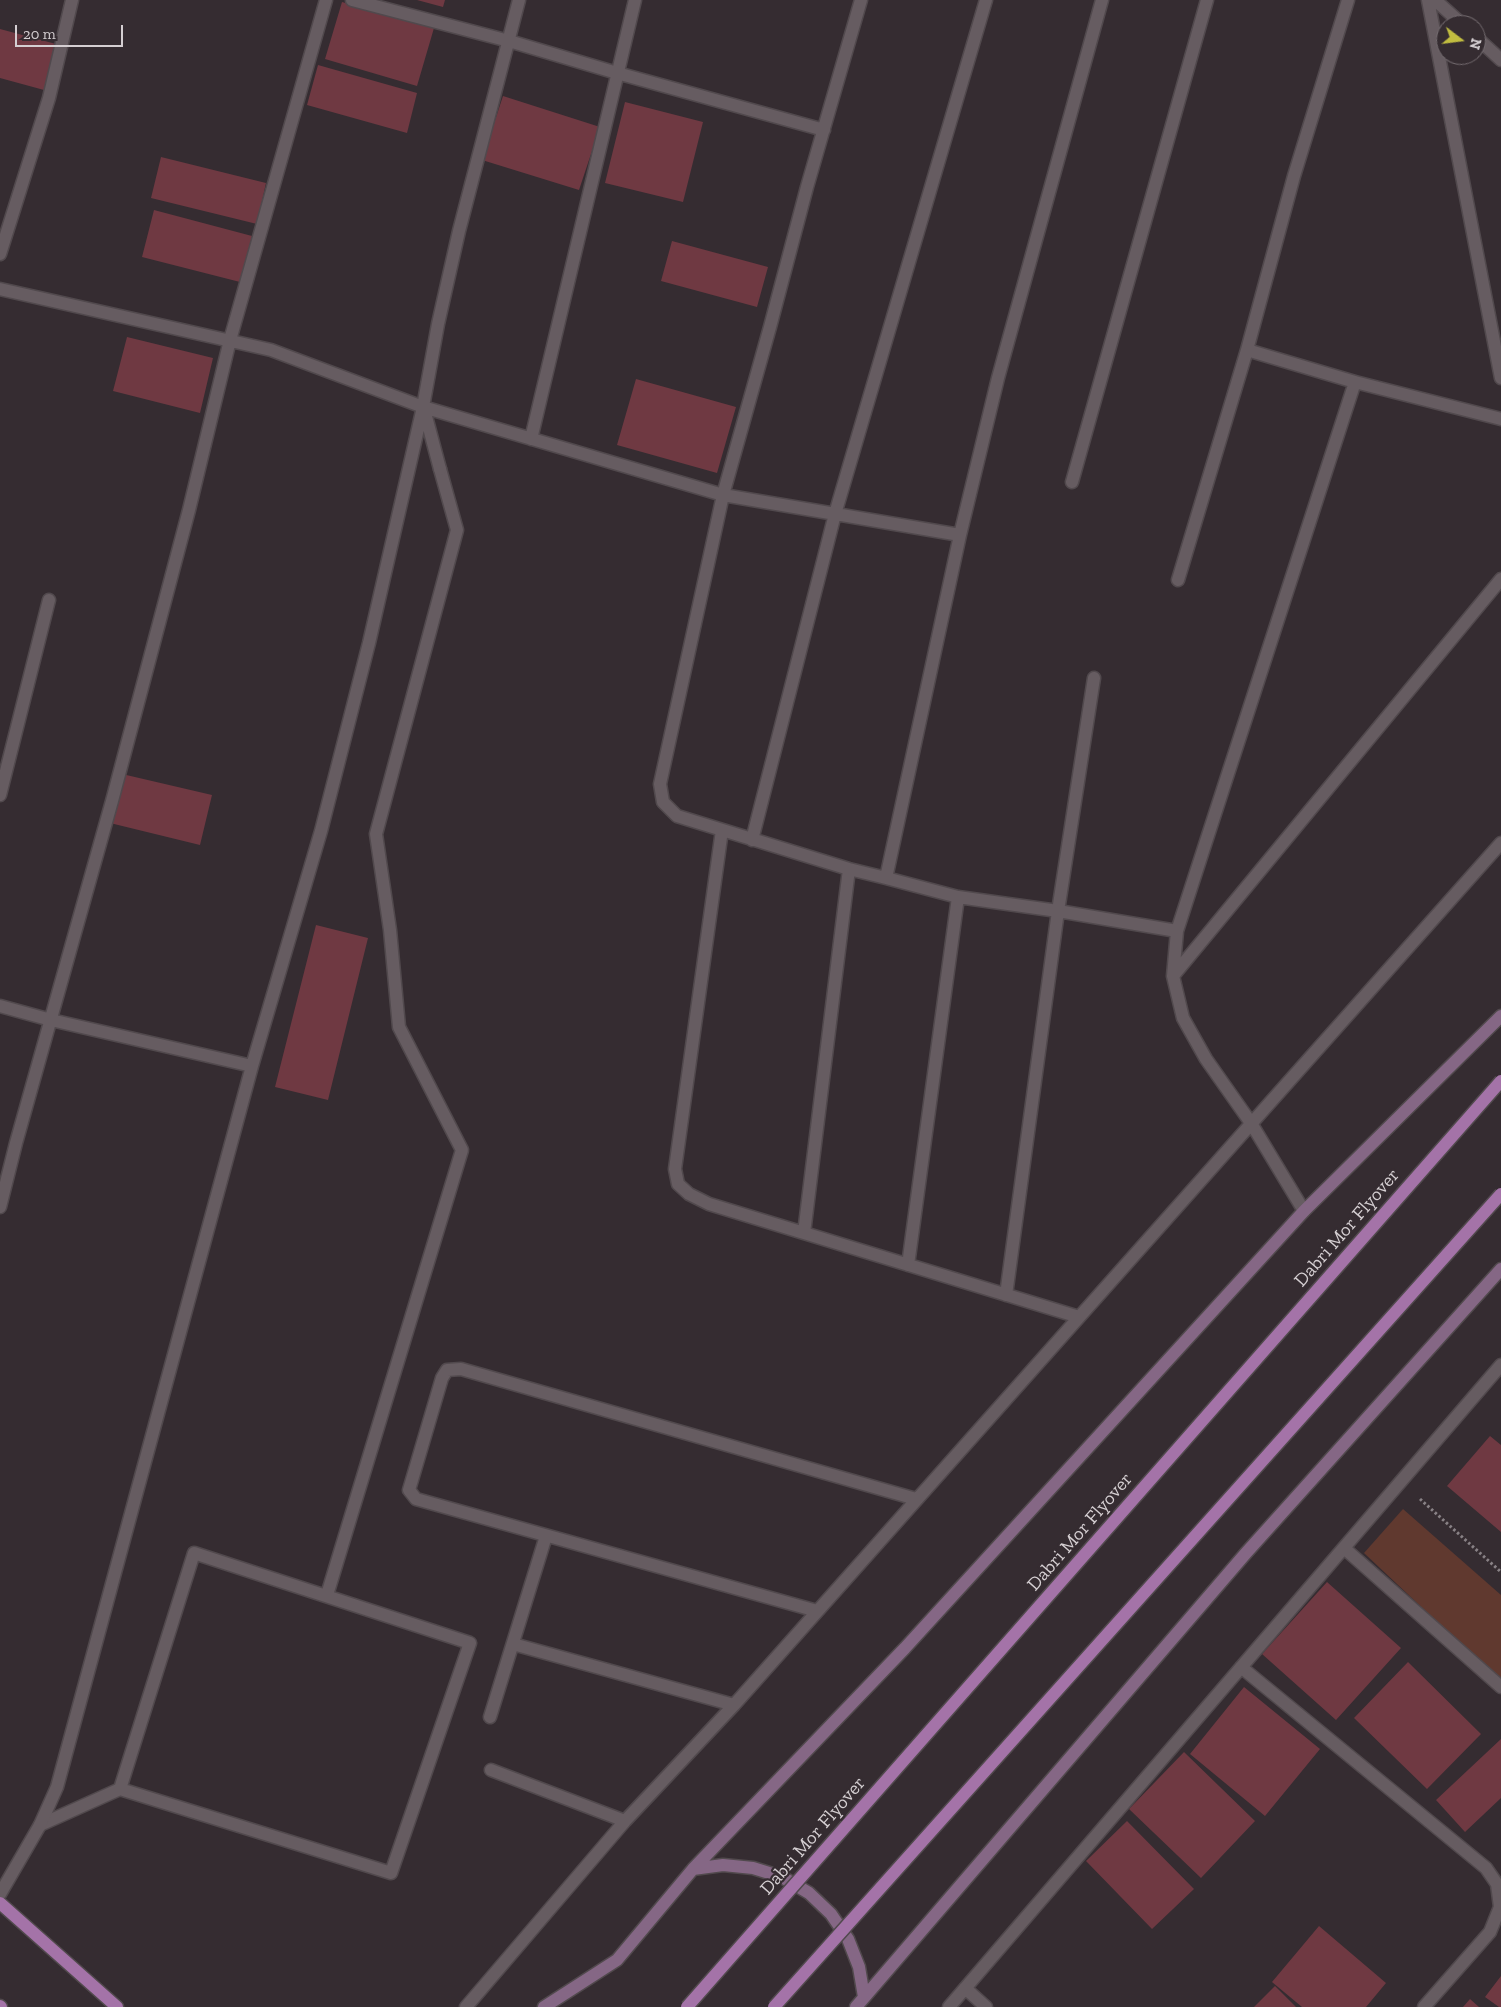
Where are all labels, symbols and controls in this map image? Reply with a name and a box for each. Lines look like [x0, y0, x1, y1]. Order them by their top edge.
scale bar [18, 15, 125, 47]
north arrow [1436, 15, 1486, 65]
text: 20 m [23, 25, 56, 43]
text: N [1465, 36, 1485, 51]
street label: Dabri Mor Flyover [1289, 1164, 1405, 1292]
street label: Dabri Mor Flyover [1022, 1468, 1138, 1596]
street label: Dabri Mor Flyover [755, 1772, 871, 1900]

